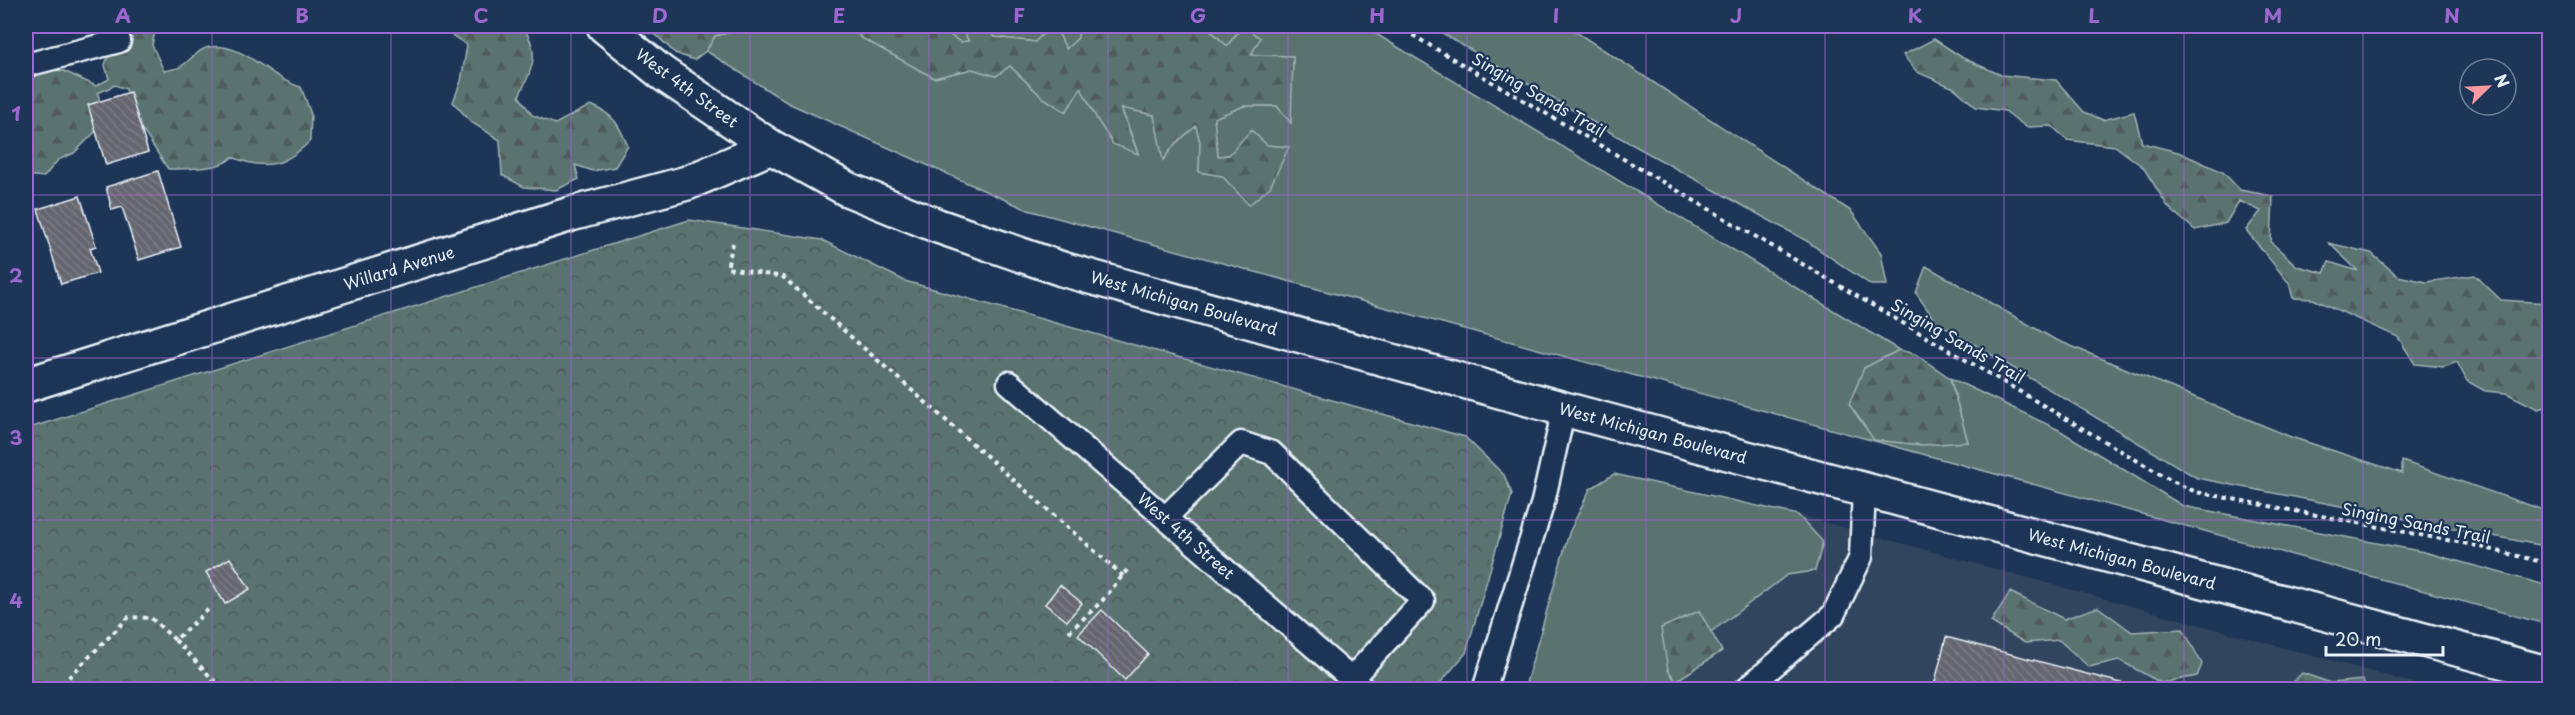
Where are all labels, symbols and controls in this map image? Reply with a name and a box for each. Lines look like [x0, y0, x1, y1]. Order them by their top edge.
text: A [115, 0, 131, 30]
text: B [295, 0, 309, 30]
text: C [473, 0, 489, 30]
text: D [652, 0, 668, 30]
text: E [833, 0, 845, 30]
text: F [1013, 0, 1025, 30]
text: G [1190, 0, 1206, 30]
text: H [1369, 0, 1385, 30]
text: I [1553, 0, 1559, 30]
text: J [1730, 0, 1742, 30]
text: K [1908, 0, 1923, 30]
text: L [2088, 0, 2100, 30]
text: M [2264, 0, 2282, 30]
text: N [2444, 0, 2460, 30]
street label: West 4th Street [631, 42, 744, 133]
street label: Singing Sands Trail [1468, 46, 1611, 142]
north arrow [2458, 57, 2518, 117]
text: N [2489, 70, 2516, 91]
text: 1 [11, 98, 21, 128]
street label: Willard Avenue [340, 239, 457, 295]
text: 2 [9, 260, 23, 290]
street label: West Michigan Boulevard [1088, 264, 1281, 340]
street label: Singing Sands Trail [1887, 292, 2030, 388]
street label: West Michigan Boulevard [1557, 395, 1750, 469]
text: 3 [9, 422, 23, 452]
street label: West 4th Street [1133, 486, 1241, 585]
street label: Singing Sands Trail [2339, 496, 2493, 548]
street label: West Michigan Boulevard [2026, 521, 2219, 595]
text: 4 [9, 585, 23, 615]
scale bar [2326, 619, 2443, 657]
text: 20 m [2335, 625, 2381, 652]

